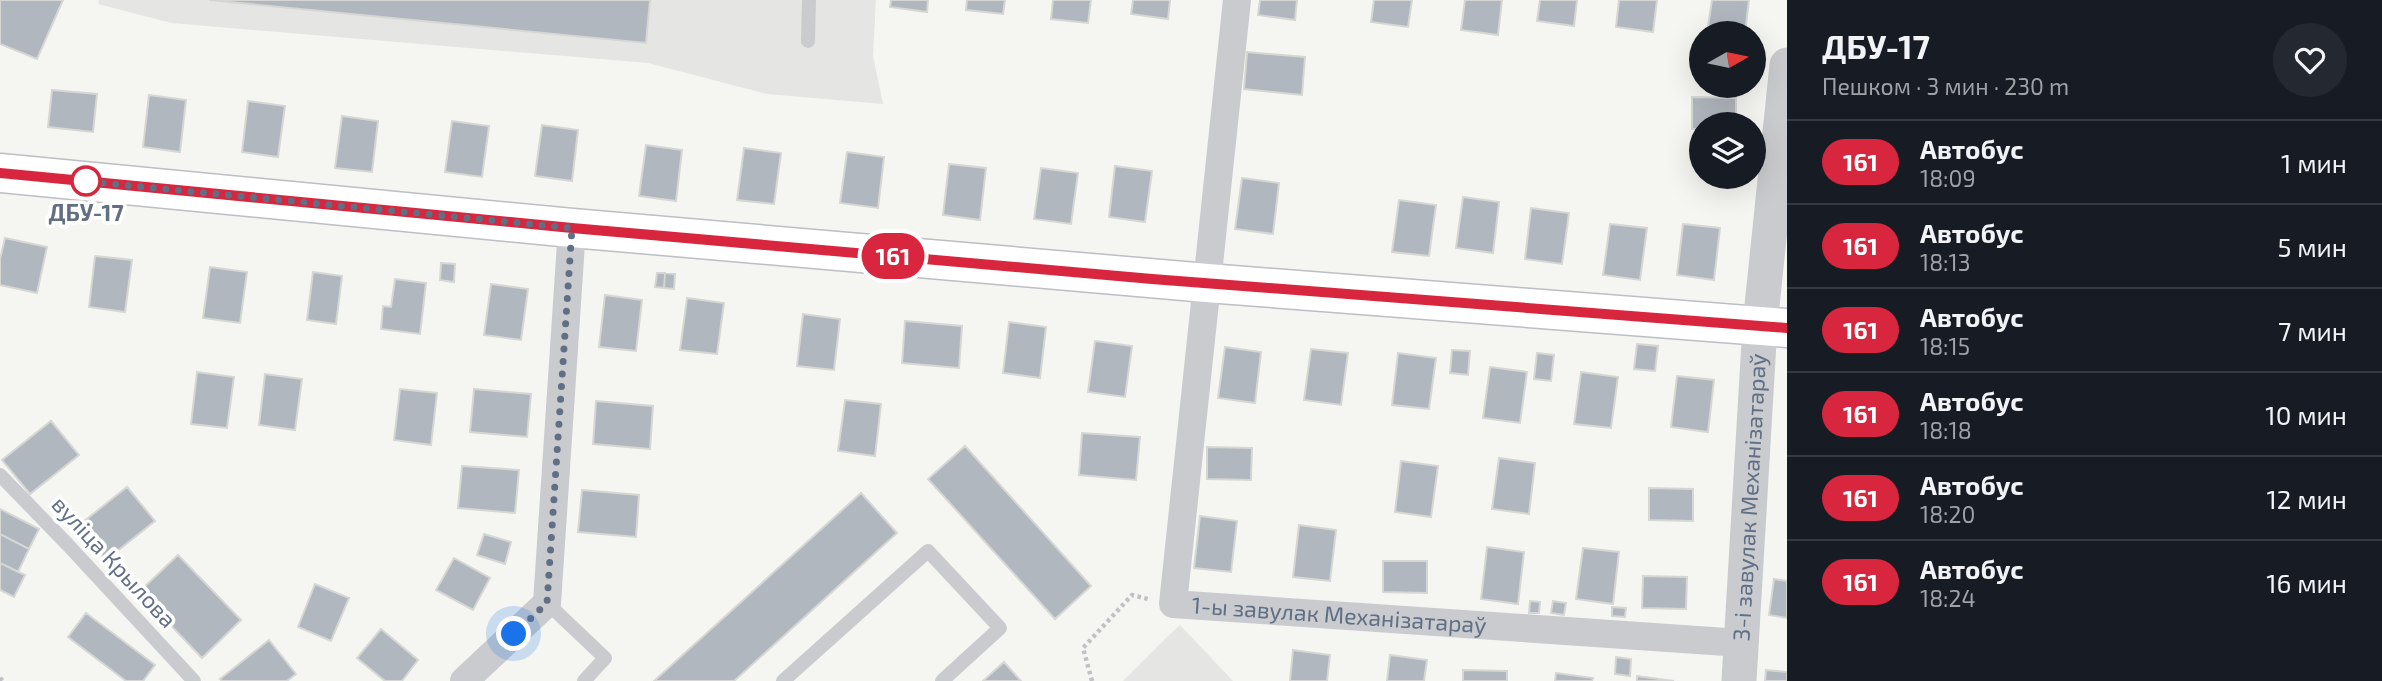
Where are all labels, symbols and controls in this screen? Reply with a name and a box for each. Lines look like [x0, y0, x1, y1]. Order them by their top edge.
north arrow [1689, 21, 1766, 98]
map controls [1689, 21, 1766, 189]
button: heart [2273, 23, 2347, 97]
text: ДБУ-17 [1822, 26, 1930, 66]
text: Пешком · 3 мин · 230 m [1822, 72, 2069, 100]
button: layers [1689, 112, 1766, 189]
text: Автобус [1920, 133, 2023, 164]
text: 161 [1843, 147, 1878, 176]
text: 1 мин [2281, 147, 2347, 178]
text: 18:09 [1920, 164, 1976, 192]
marker: ДБУ-17 [71, 166, 101, 196]
place label: ДБУ-17 [48, 198, 124, 226]
text: Автобус [1920, 217, 2023, 248]
text: 161 [1843, 231, 1878, 260]
text: 5 мин [2277, 231, 2347, 262]
line badge: 161 [853, 233, 933, 279]
text: 161 [876, 241, 910, 270]
text: 18:13 [1920, 248, 1971, 276]
text: Автобус [1920, 301, 2023, 332]
text: 161 [1843, 315, 1878, 344]
text: 7 мин [2278, 315, 2347, 346]
text: 18:15 [1920, 332, 1970, 360]
street label: 3-і завулак Механізатараў [1726, 353, 1772, 642]
text: Автобус [1920, 385, 2023, 416]
text: 161 [1843, 399, 1878, 428]
text: 10 мин [2265, 399, 2347, 430]
text: 18:18 [1920, 416, 1972, 444]
text: Автобус [1920, 469, 2023, 500]
text: 161 [1843, 483, 1878, 512]
text: 12 мин [2266, 483, 2347, 514]
street label: вуліца Крылова [46, 490, 183, 634]
text: 18:20 [1920, 500, 1975, 528]
text: Автобус [1920, 553, 2023, 584]
text: 161 [1843, 567, 1878, 596]
text: 16 мин [2266, 567, 2347, 598]
text: 18:24 [1920, 584, 1976, 612]
street label: 1-ы завулак Механізатараў [1191, 590, 1488, 639]
your location [496, 616, 531, 651]

